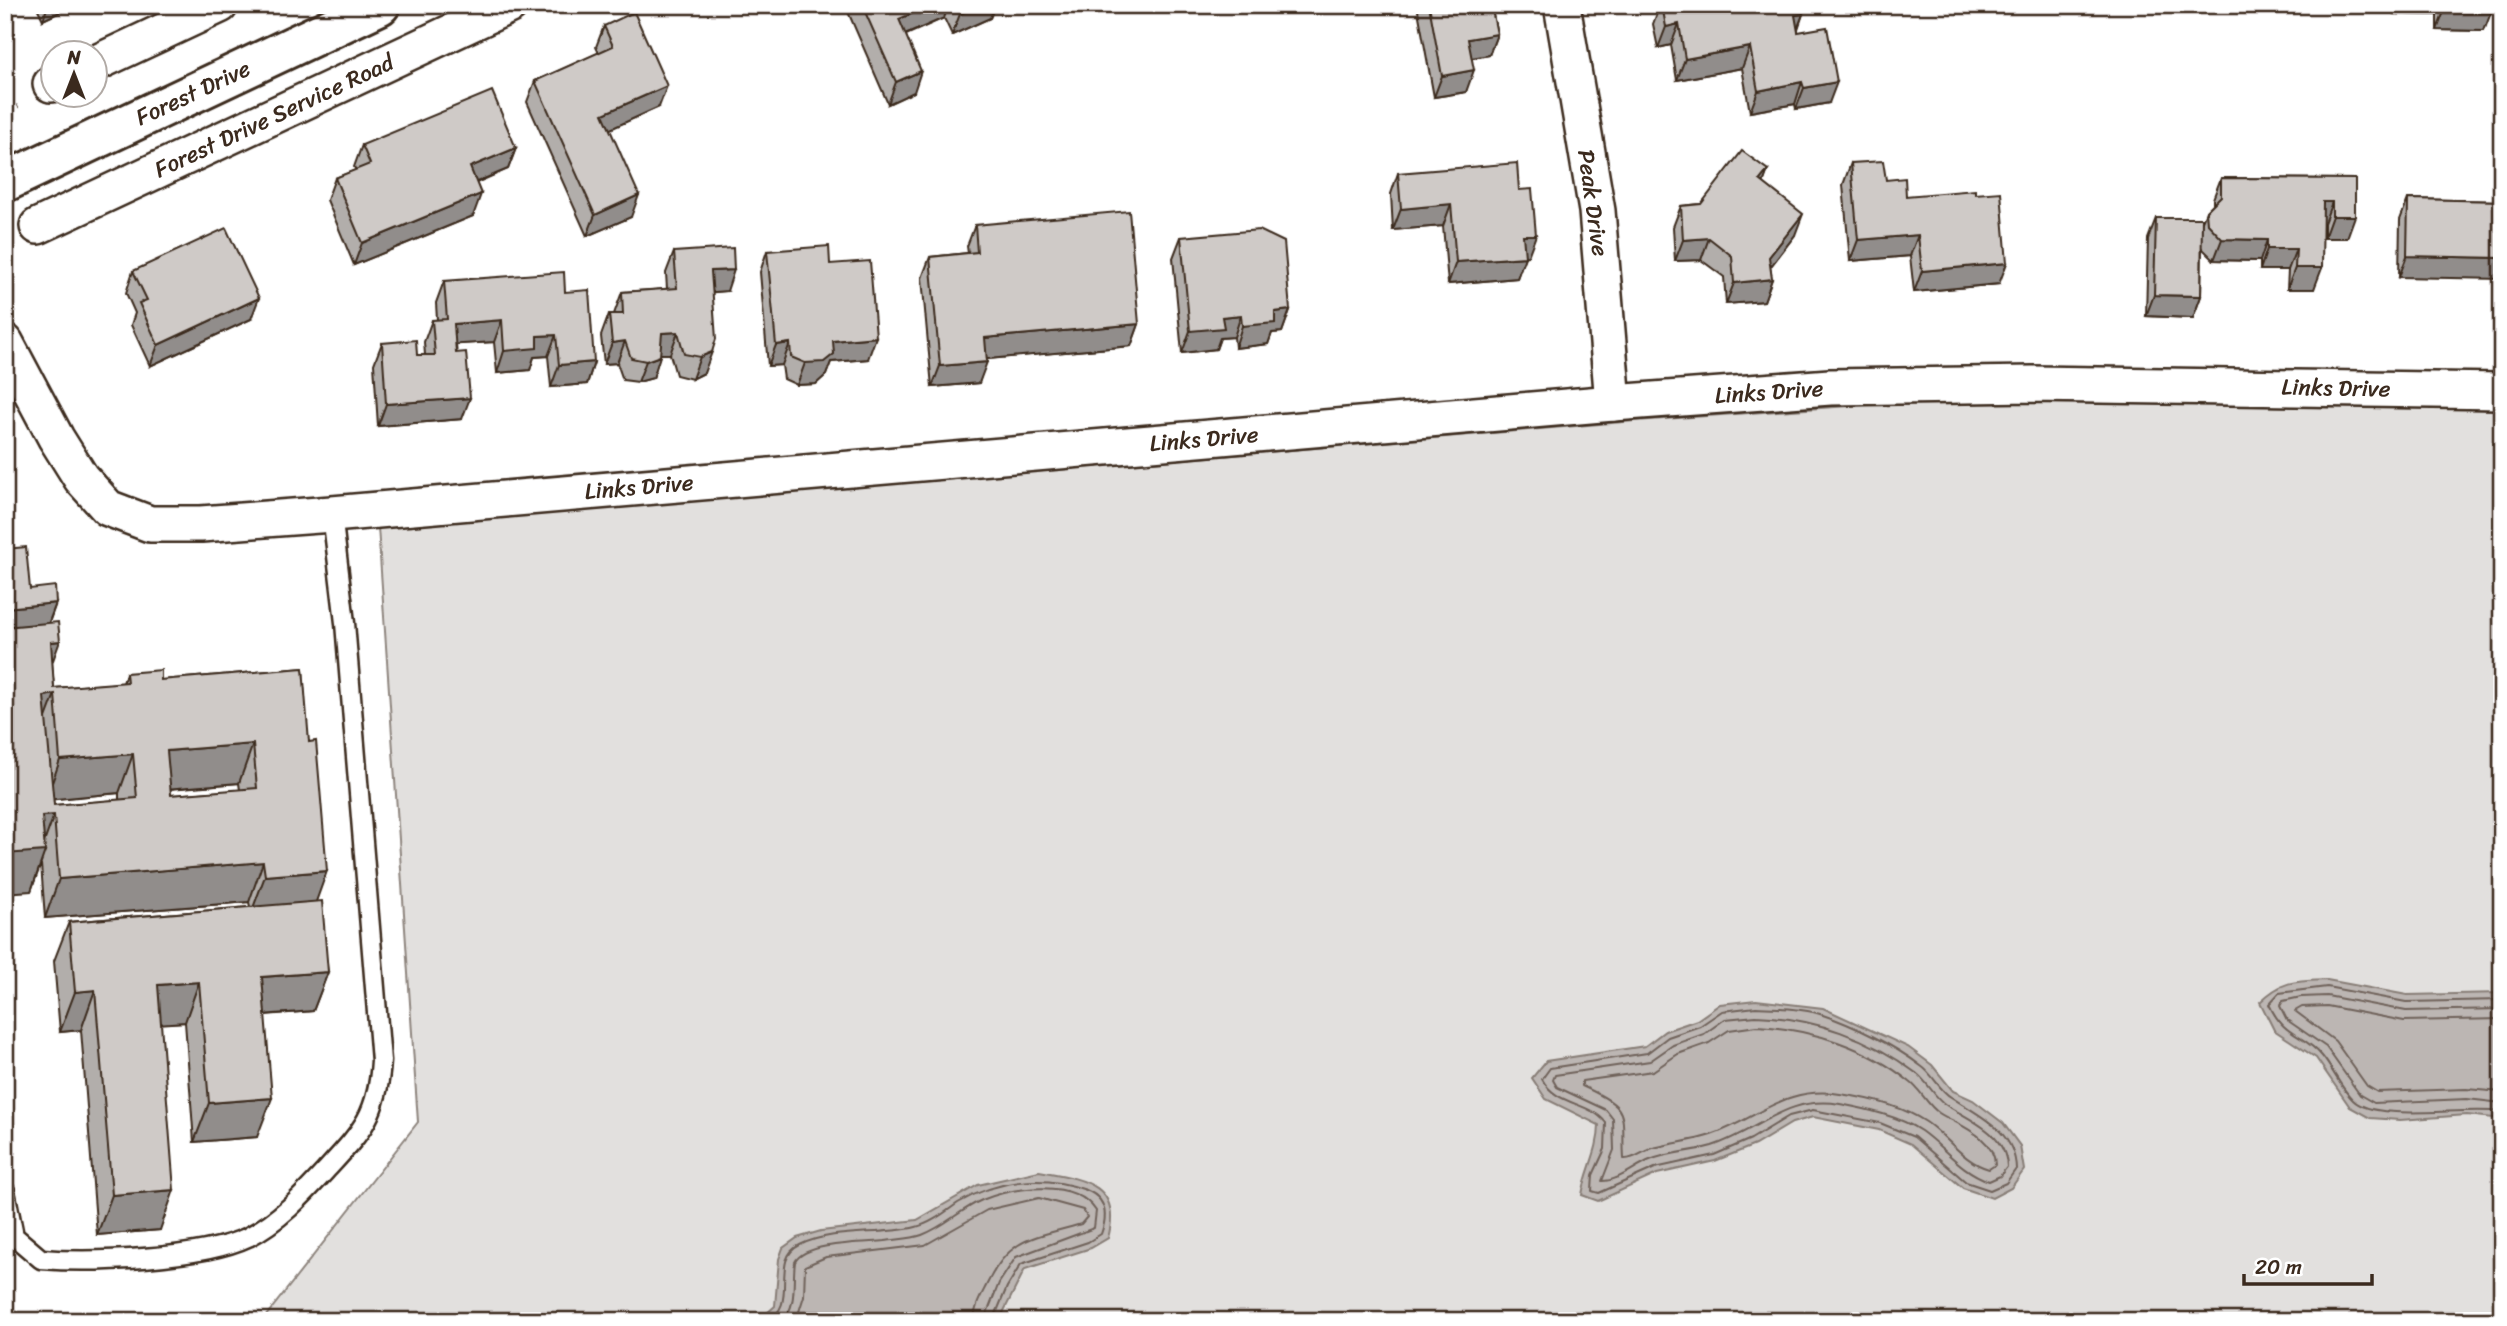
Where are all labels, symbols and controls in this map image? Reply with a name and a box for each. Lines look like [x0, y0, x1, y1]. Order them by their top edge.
north arrow [38, 38, 108, 108]
text: N [66, 41, 81, 74]
street label: Forest Drive Service Road [147, 42, 402, 190]
street label: Forest Drive [128, 48, 258, 138]
street label: Peak Drive [1565, 147, 1621, 259]
street label: Links Drive [2281, 367, 2391, 409]
street label: Links Drive [1713, 368, 1825, 416]
street label: Links Drive [1148, 414, 1260, 464]
street label: Links Drive [583, 462, 695, 512]
scale bar [2244, 1242, 2372, 1286]
text: 20 m [2255, 1248, 2302, 1286]

